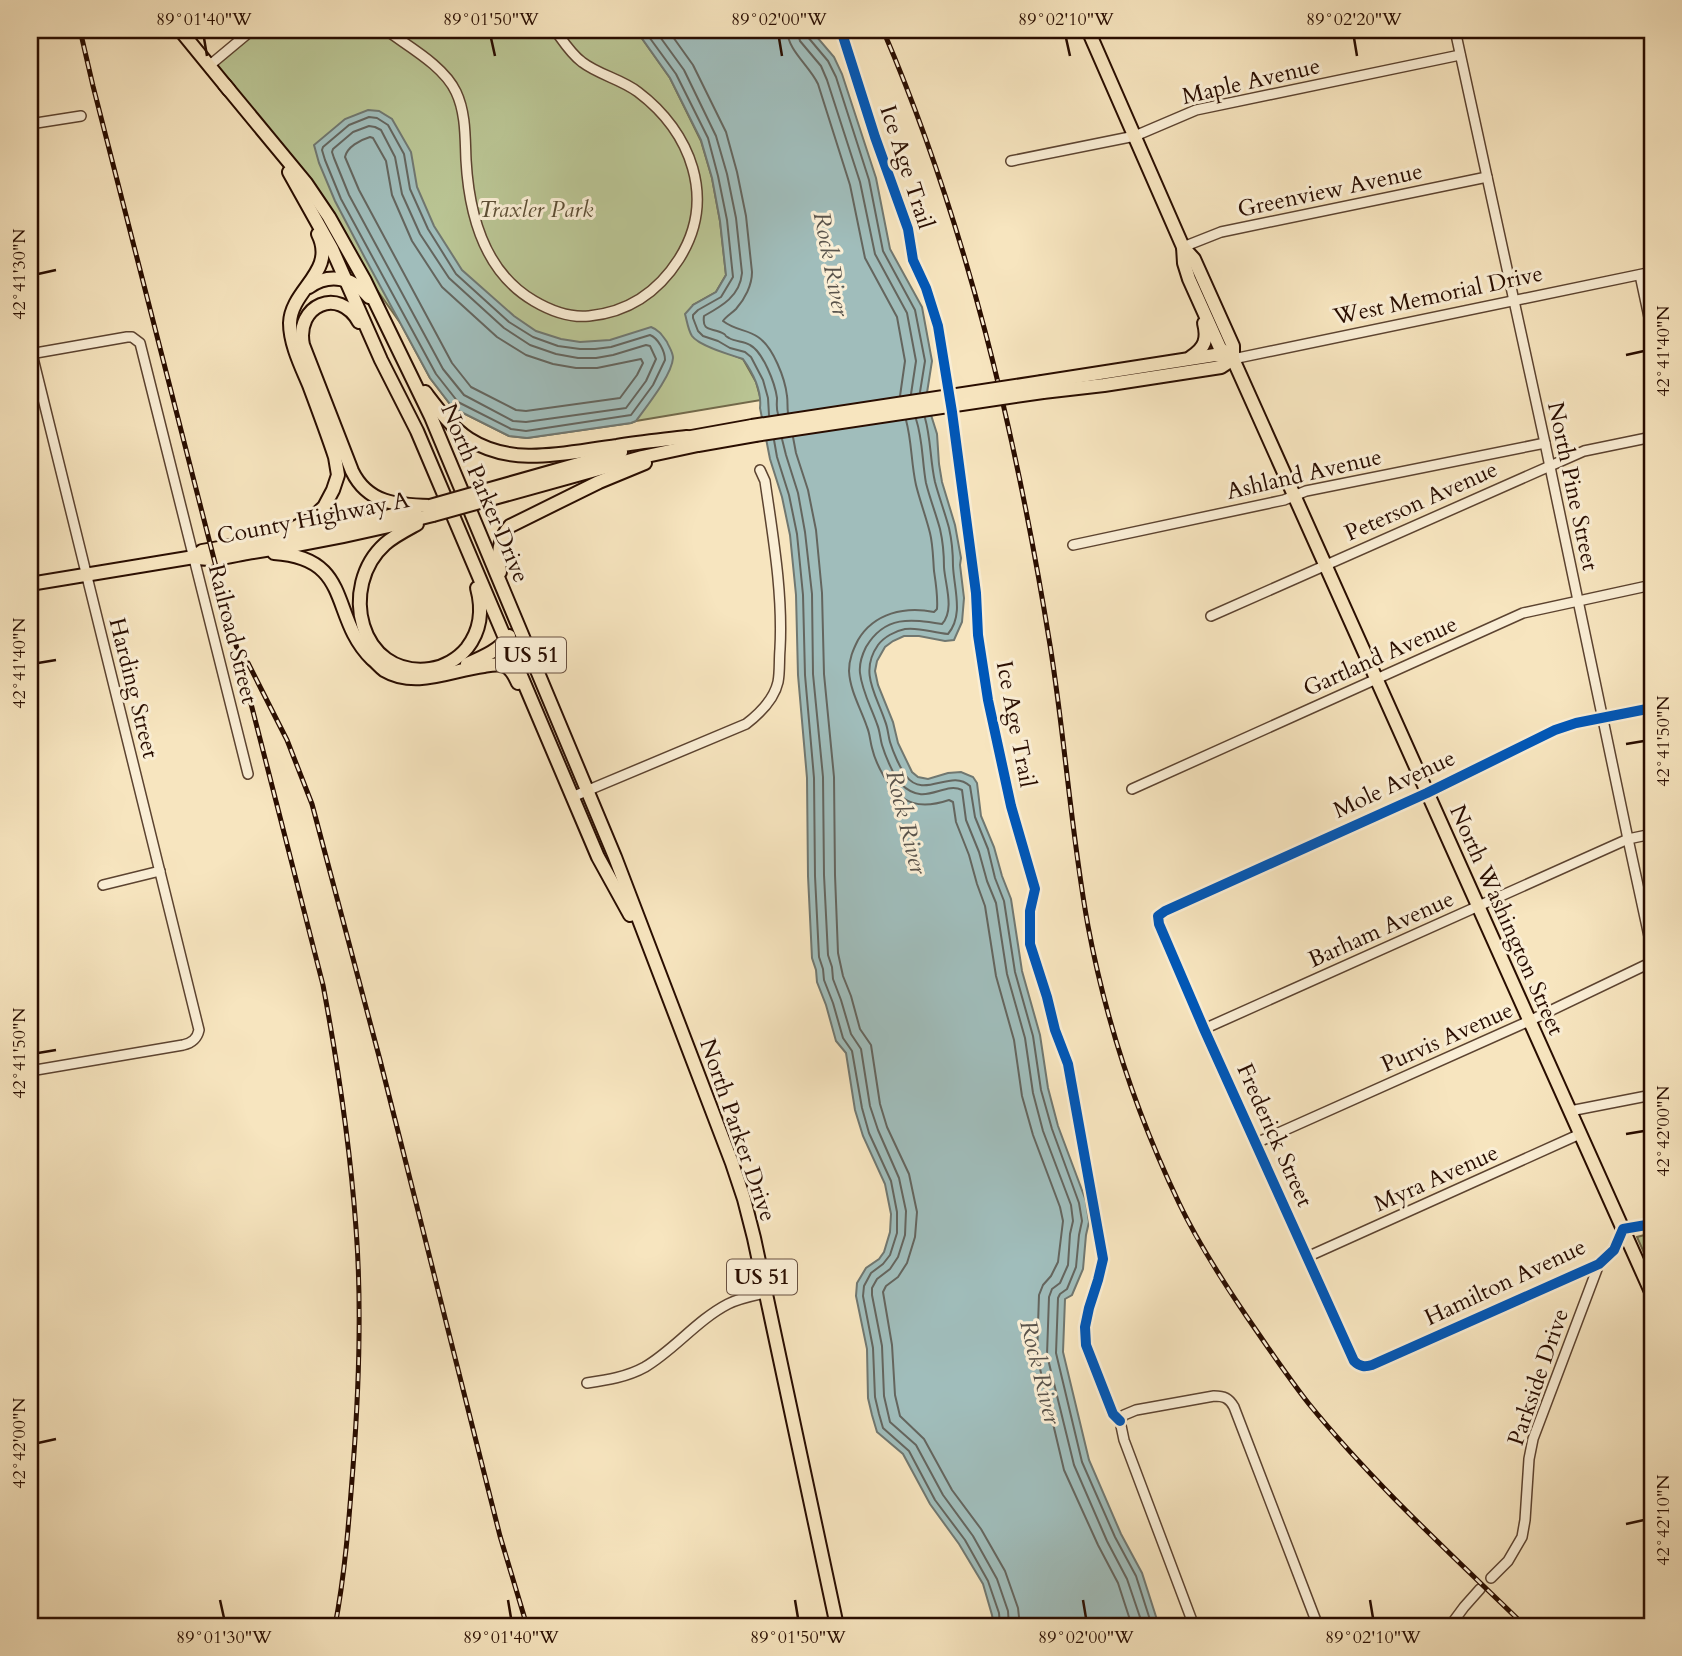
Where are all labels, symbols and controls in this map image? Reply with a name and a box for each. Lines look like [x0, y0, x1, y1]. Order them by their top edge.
text: 89°01'40"W [156, 7, 252, 32]
text: 89°01'50"W [443, 7, 539, 32]
text: 89°02'00"W [731, 7, 827, 32]
text: 89°02'10"W [1018, 7, 1114, 32]
text: 89°02'20"W [1306, 7, 1402, 32]
street label: Maple Avenue [1179, 50, 1323, 112]
street label: Ice Age Trail [872, 101, 942, 233]
street label: Greenview Avenue [1235, 155, 1425, 225]
park label: Traxler Park [479, 194, 594, 225]
water label: Rock River [805, 209, 858, 320]
text: 42°41'30"N [7, 228, 32, 320]
street label: West Memorial Drive [1329, 258, 1546, 333]
text: 42°41'40"N [1651, 305, 1676, 397]
street label: North Parker Drive [433, 399, 537, 587]
street label: North Pine Street [1540, 399, 1606, 573]
street label: Ashland Avenue [1223, 441, 1385, 507]
street label: Peterson Avenue [1340, 453, 1502, 549]
street label: County Highway A [214, 484, 413, 552]
street label: Railroad Street [201, 561, 265, 707]
street label: Gartland Avenue [1298, 608, 1462, 704]
street label: Harding Street [102, 615, 166, 761]
text: 42°41'40"N [7, 617, 32, 709]
road number: US 51 [496, 638, 566, 672]
street label: Ice Age Trail [989, 658, 1043, 790]
text: 42°41'50"N [1651, 695, 1676, 787]
street label: Mole Avenue [1328, 742, 1460, 826]
water label: Rock River [877, 767, 935, 879]
street label: North Washington Street [1442, 800, 1572, 1040]
street label: Barham Avenue [1303, 883, 1459, 975]
street label: Purvis Avenue [1376, 994, 1518, 1080]
text: 42°41'50"N [7, 1007, 32, 1099]
street label: North Parker Drive [692, 1034, 784, 1226]
street label: Frederick Street [1230, 1058, 1320, 1212]
text: 42°42'00"N [1651, 1085, 1676, 1177]
street label: Myra Avenue [1369, 1137, 1503, 1219]
street label: Hamilton Avenue [1419, 1231, 1591, 1333]
road number: US 51 [727, 1260, 797, 1294]
street label: Parkside Drive [1500, 1304, 1576, 1450]
water label: Rock River [1011, 1317, 1069, 1429]
text: 42°42'00"N [7, 1397, 32, 1489]
text: 42°42'10"N [1651, 1474, 1676, 1566]
text: 89°01'30"W [176, 1625, 272, 1650]
text: 89°01'40"W [463, 1625, 559, 1650]
text: 89°01'50"W [750, 1625, 846, 1650]
text: 89°02'00"W [1038, 1625, 1134, 1650]
text: 89°02'10"W [1325, 1625, 1421, 1650]

